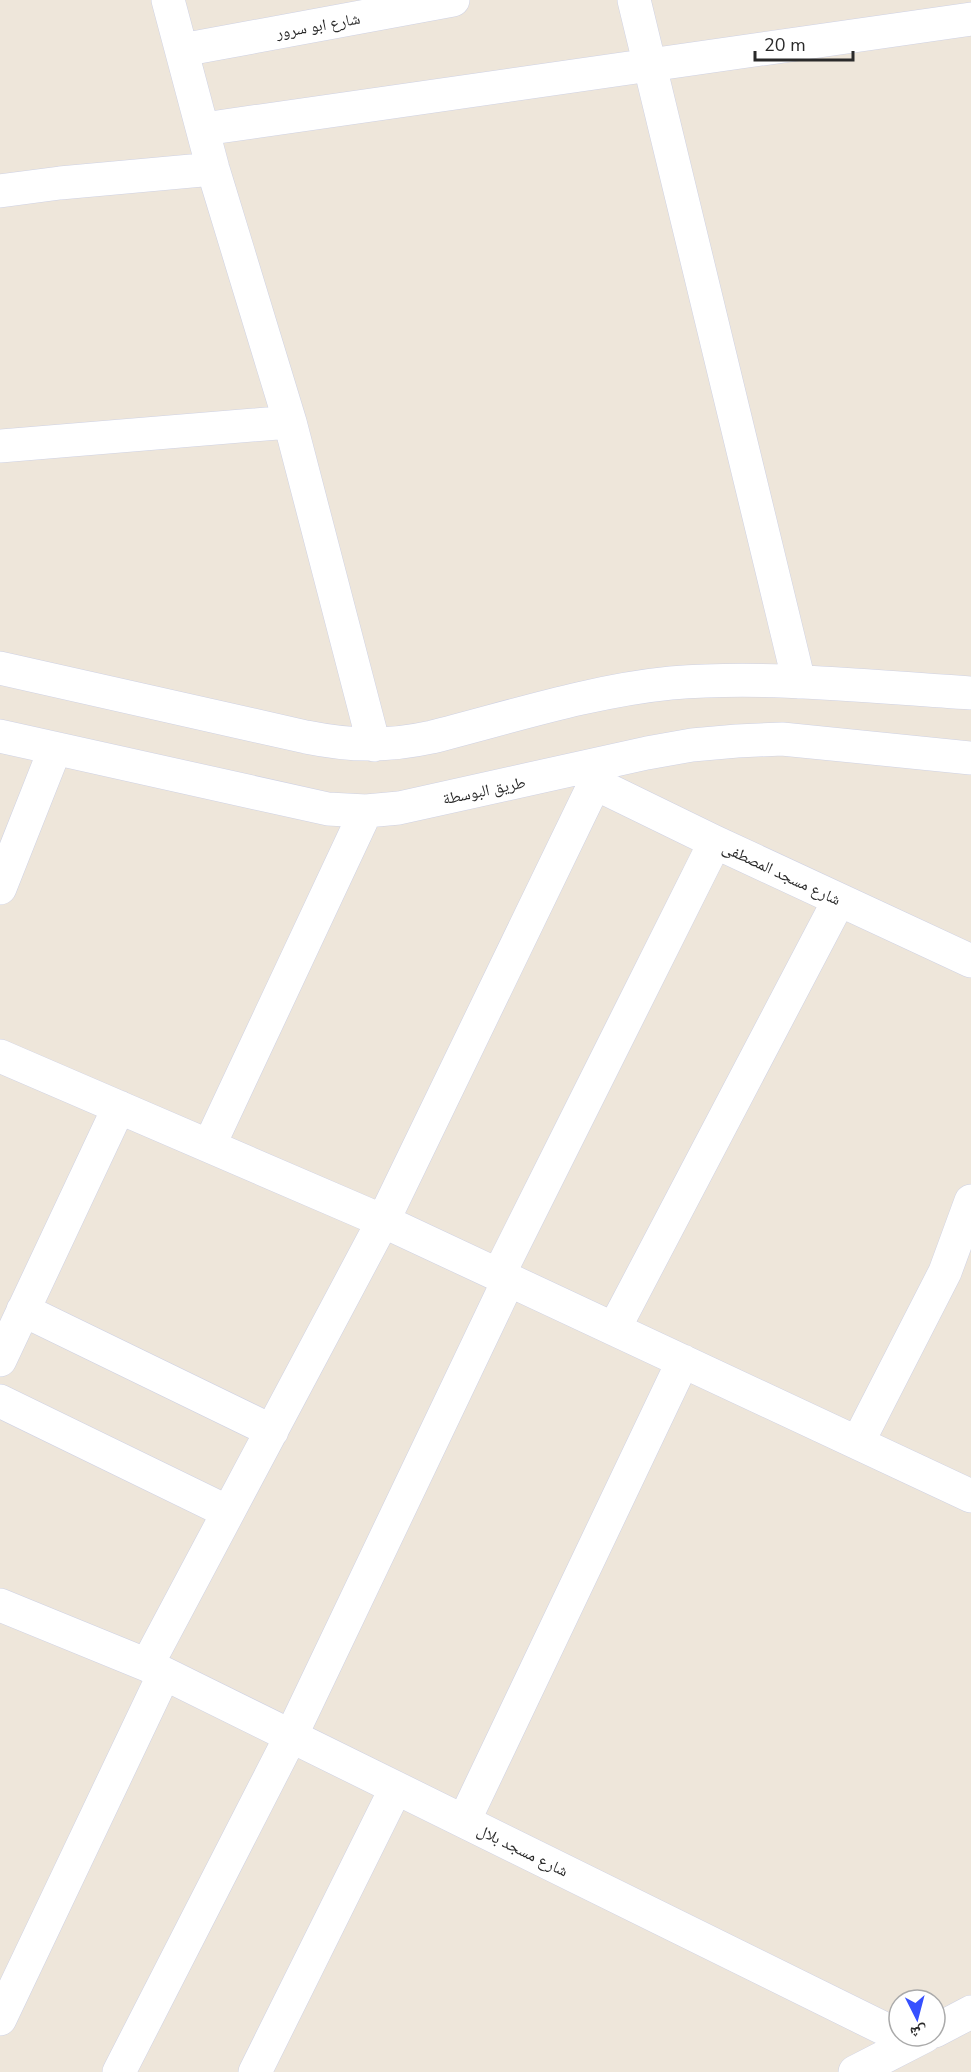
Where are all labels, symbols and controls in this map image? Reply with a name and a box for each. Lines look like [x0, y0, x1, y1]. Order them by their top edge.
street label: شارع ابو سرور [273, 8, 362, 44]
scale bar [755, 24, 852, 62]
text: 20 m [764, 33, 806, 57]
street label: طريق البوسطة [441, 771, 528, 810]
street label: شارع مسجد المصطفى [719, 837, 844, 911]
street label: شارع مسجد بلال [473, 1819, 572, 1882]
north arrow [887, 1988, 947, 2048]
text: ش [909, 2020, 928, 2044]

